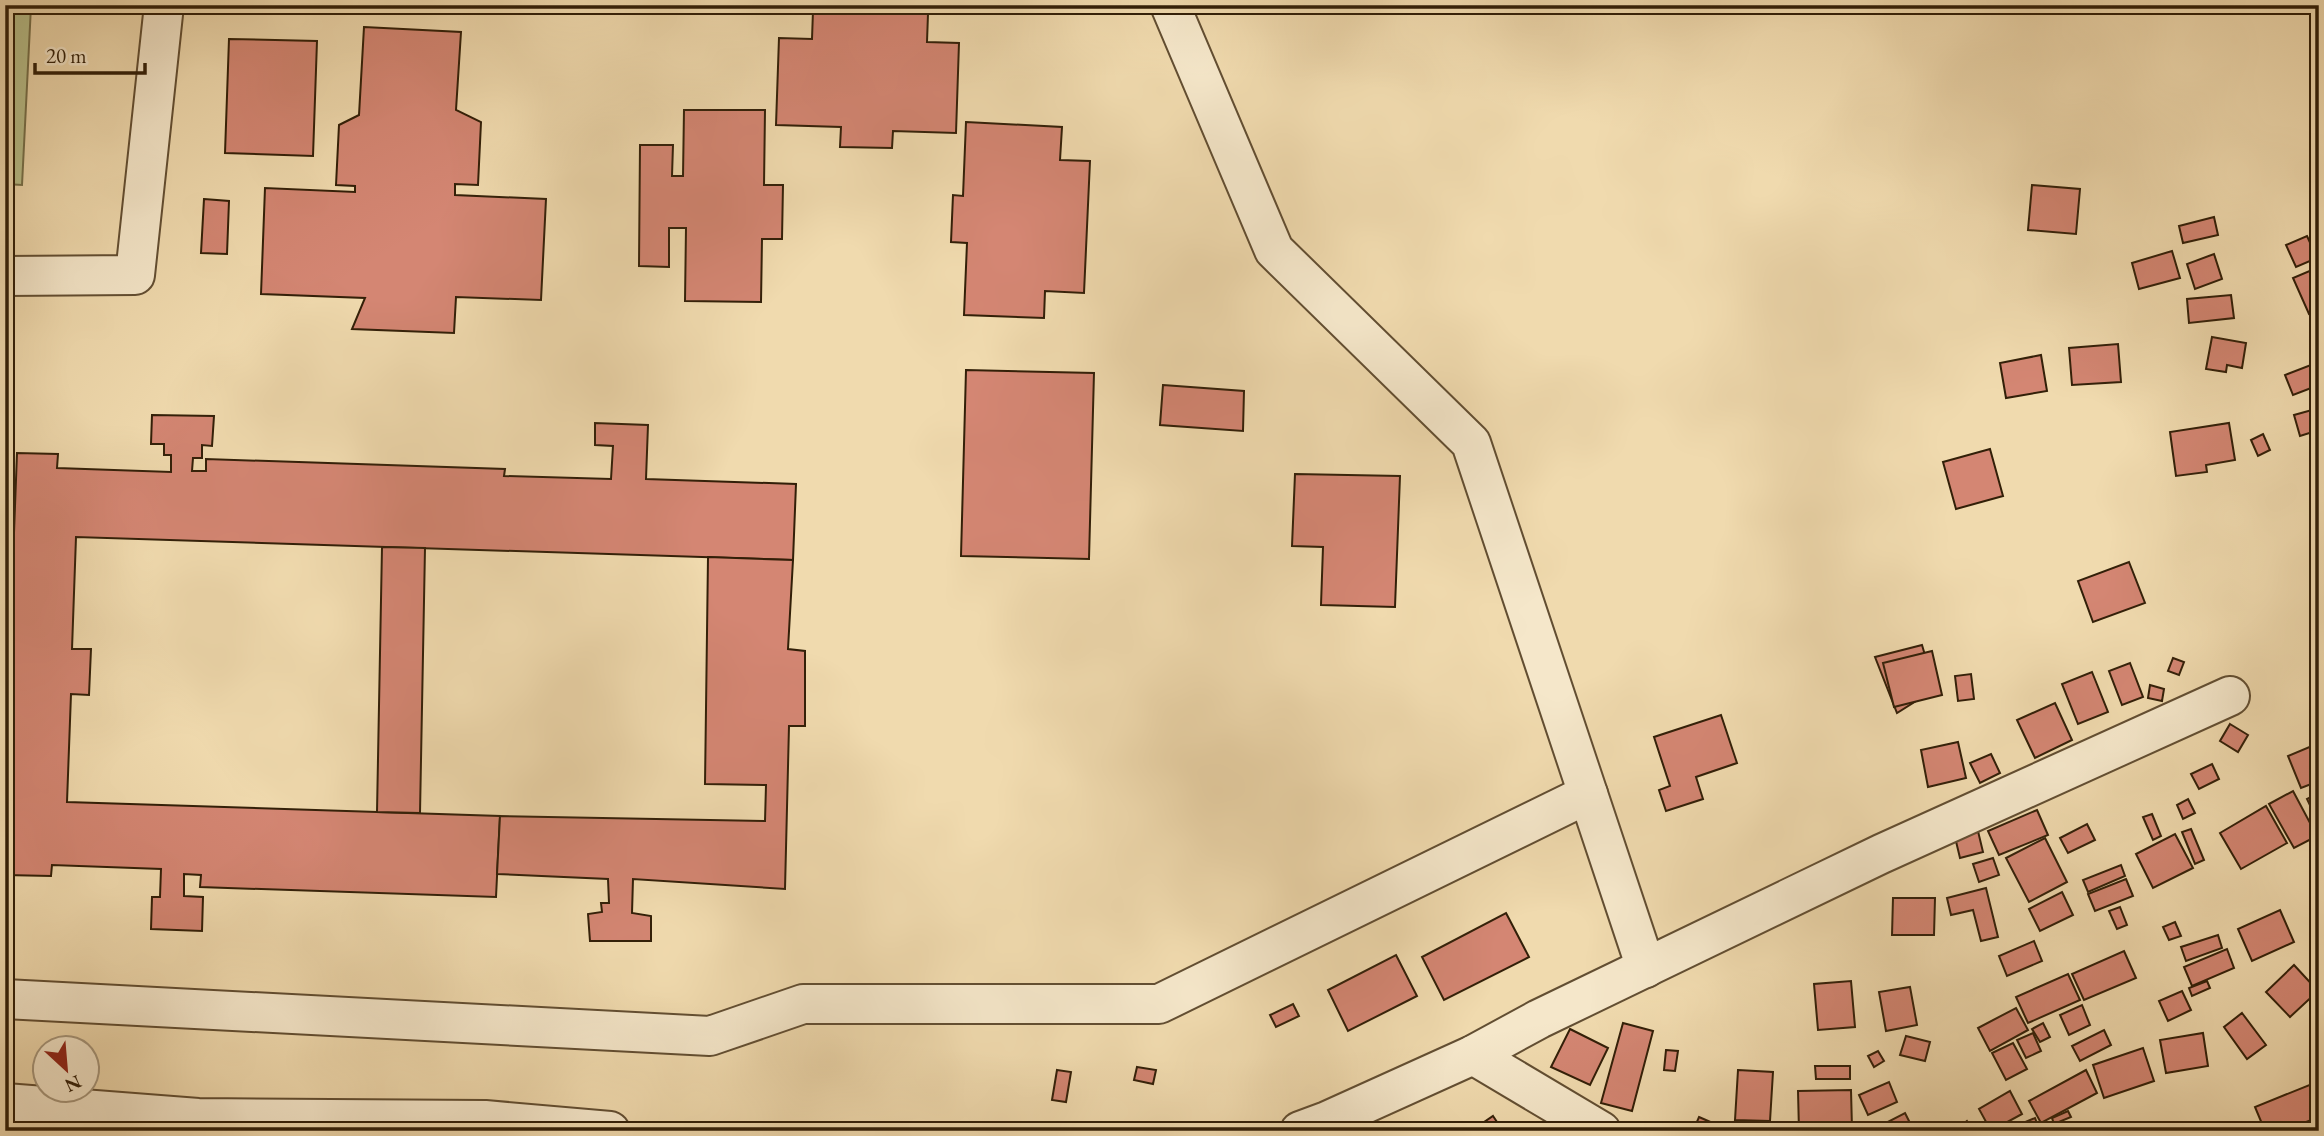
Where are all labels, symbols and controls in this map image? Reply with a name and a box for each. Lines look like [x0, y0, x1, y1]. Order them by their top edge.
scale bar [35, 32, 145, 76]
text: 20 m [46, 42, 87, 69]
north arrow [32, 1034, 102, 1104]
text: N [60, 1069, 86, 1099]

